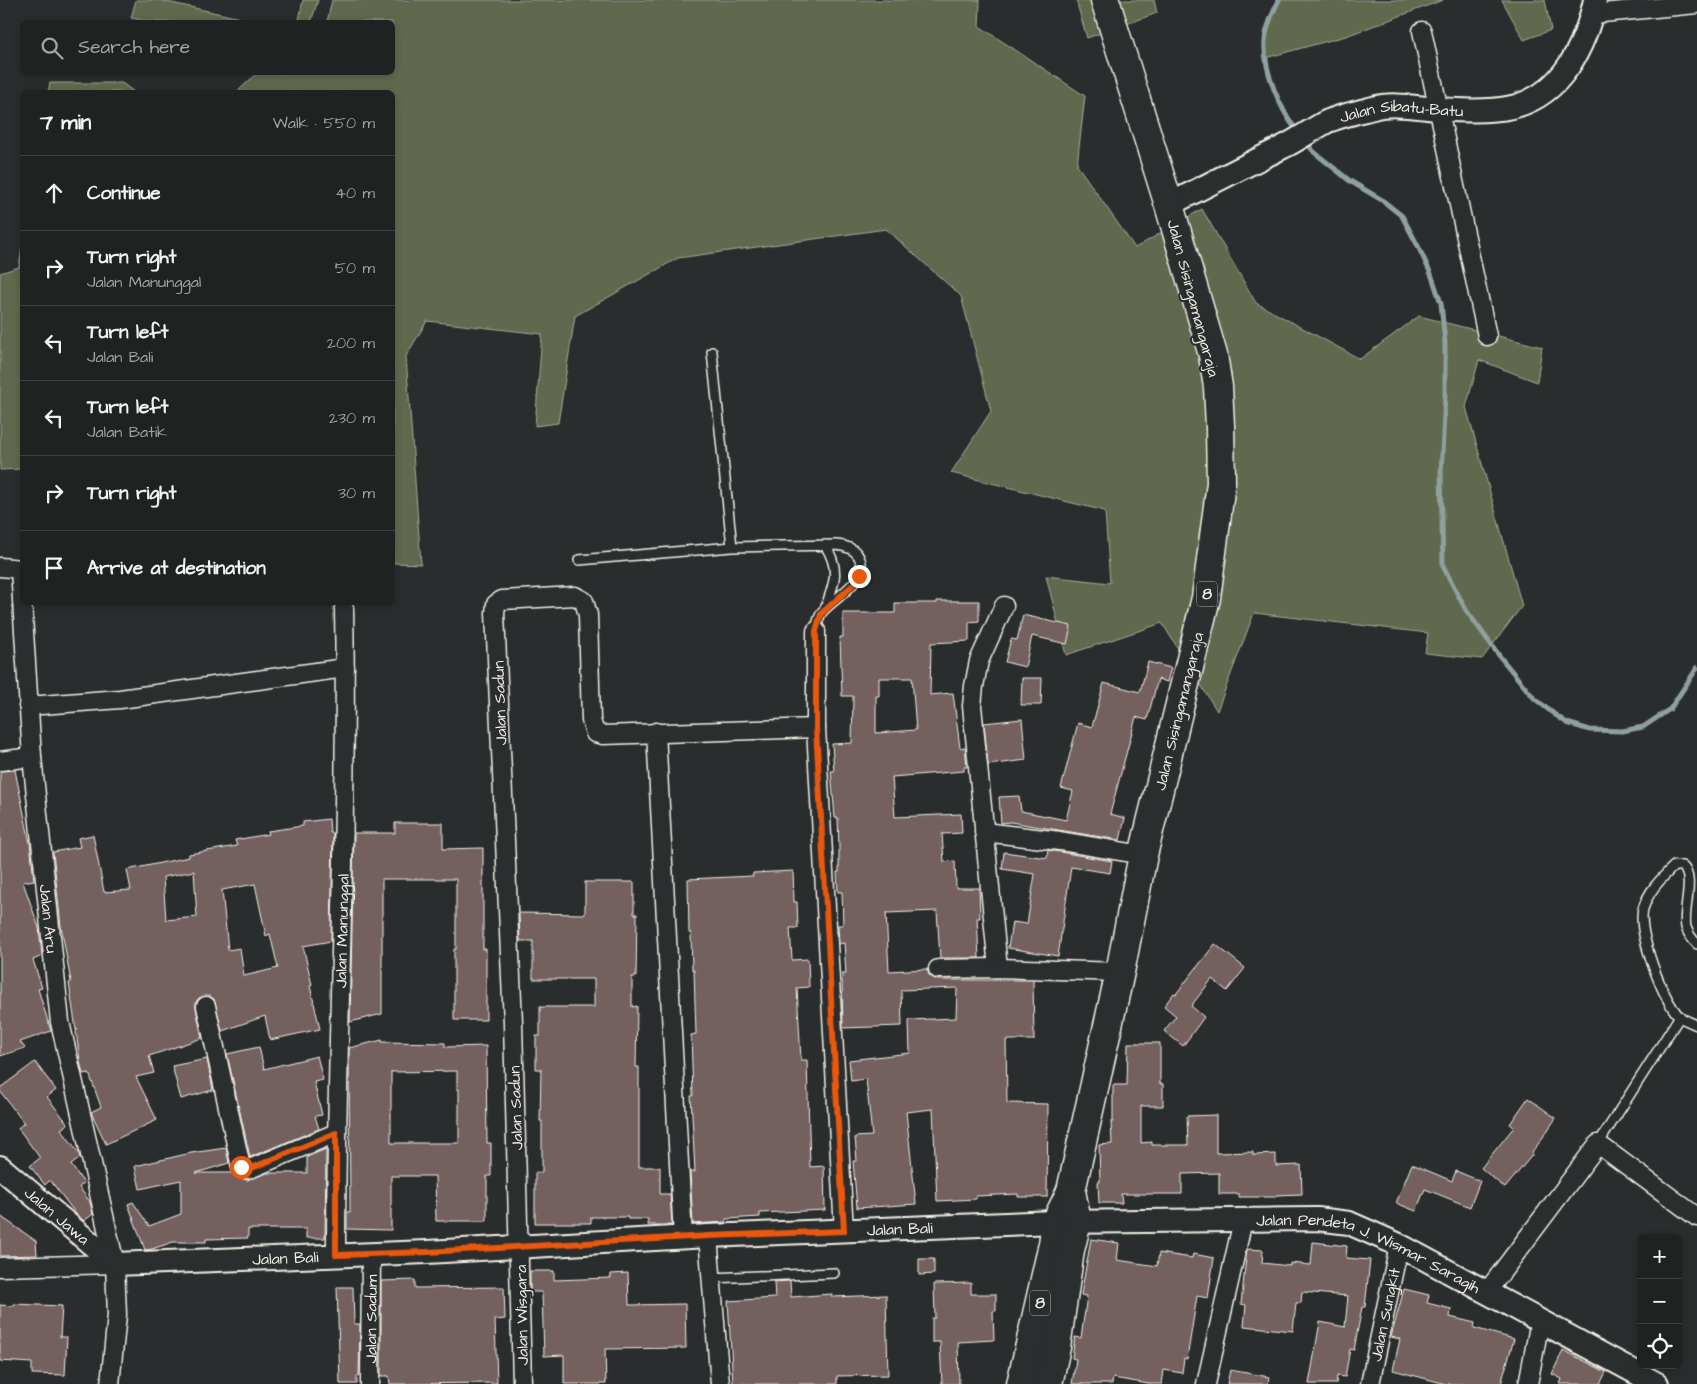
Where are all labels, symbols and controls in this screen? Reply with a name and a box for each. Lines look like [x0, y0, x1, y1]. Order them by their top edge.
search box [20, 20, 395, 75]
icon: search [38, 34, 66, 62]
text: Search here [78, 34, 190, 61]
street label: Jalan Sibatu-Batu [1337, 95, 1464, 128]
text: 7 min [40, 108, 91, 137]
text: Walk · 550 m [273, 112, 375, 134]
icon: ahead [40, 179, 68, 207]
text: Continue [87, 180, 161, 207]
text: 40 m [335, 182, 375, 204]
street label: Jalan Sisingamangaraja [1160, 217, 1225, 380]
text: Turn right [87, 244, 176, 271]
icon: right [40, 254, 68, 282]
text: 50 m [335, 257, 375, 279]
text: Jalan Manunggal [87, 271, 201, 293]
text: Turn left [87, 319, 168, 346]
icon: left [40, 329, 68, 357]
text: 200 m [327, 332, 375, 354]
text: Jalan Bali [87, 346, 153, 368]
text: Turn left [87, 394, 168, 421]
icon: left [40, 404, 68, 432]
text: 230 m [329, 407, 375, 429]
text: Jalan Batik [87, 421, 167, 443]
icon: right [40, 479, 68, 507]
text: Turn right [87, 480, 176, 507]
text: 30 m [338, 482, 375, 504]
icon: arrive [40, 554, 68, 582]
text: Arrive at destination [87, 555, 266, 582]
route end [848, 565, 871, 588]
road number: 8 [1197, 582, 1217, 606]
street label: Jalan Sisingamangaraja [1149, 630, 1209, 793]
street label: Jalan Sadun [488, 660, 512, 746]
street label: Jalan Manunggal [330, 874, 356, 988]
street label: Jalan Aru [34, 883, 63, 954]
street label: Jalan Sadun [504, 1065, 528, 1151]
route start [230, 1156, 253, 1179]
street label: Jalan Jawa [19, 1182, 94, 1250]
street label: Jalan Pendeta J. Wismar Saragih [1256, 1209, 1484, 1299]
street label: Jalan Bali [866, 1217, 934, 1242]
map controls [1637, 1234, 1682, 1369]
button: + [1637, 1234, 1682, 1279]
street label: Jalan Bali [252, 1246, 320, 1271]
street label: Jalan Wisgara [510, 1265, 535, 1365]
street label: Jalan Sungkit [1365, 1265, 1406, 1363]
street label: Jalan Sadum [360, 1274, 383, 1364]
button: − [1637, 1279, 1682, 1324]
road number: 8 [1030, 1290, 1050, 1316]
button: locate [1637, 1324, 1682, 1369]

